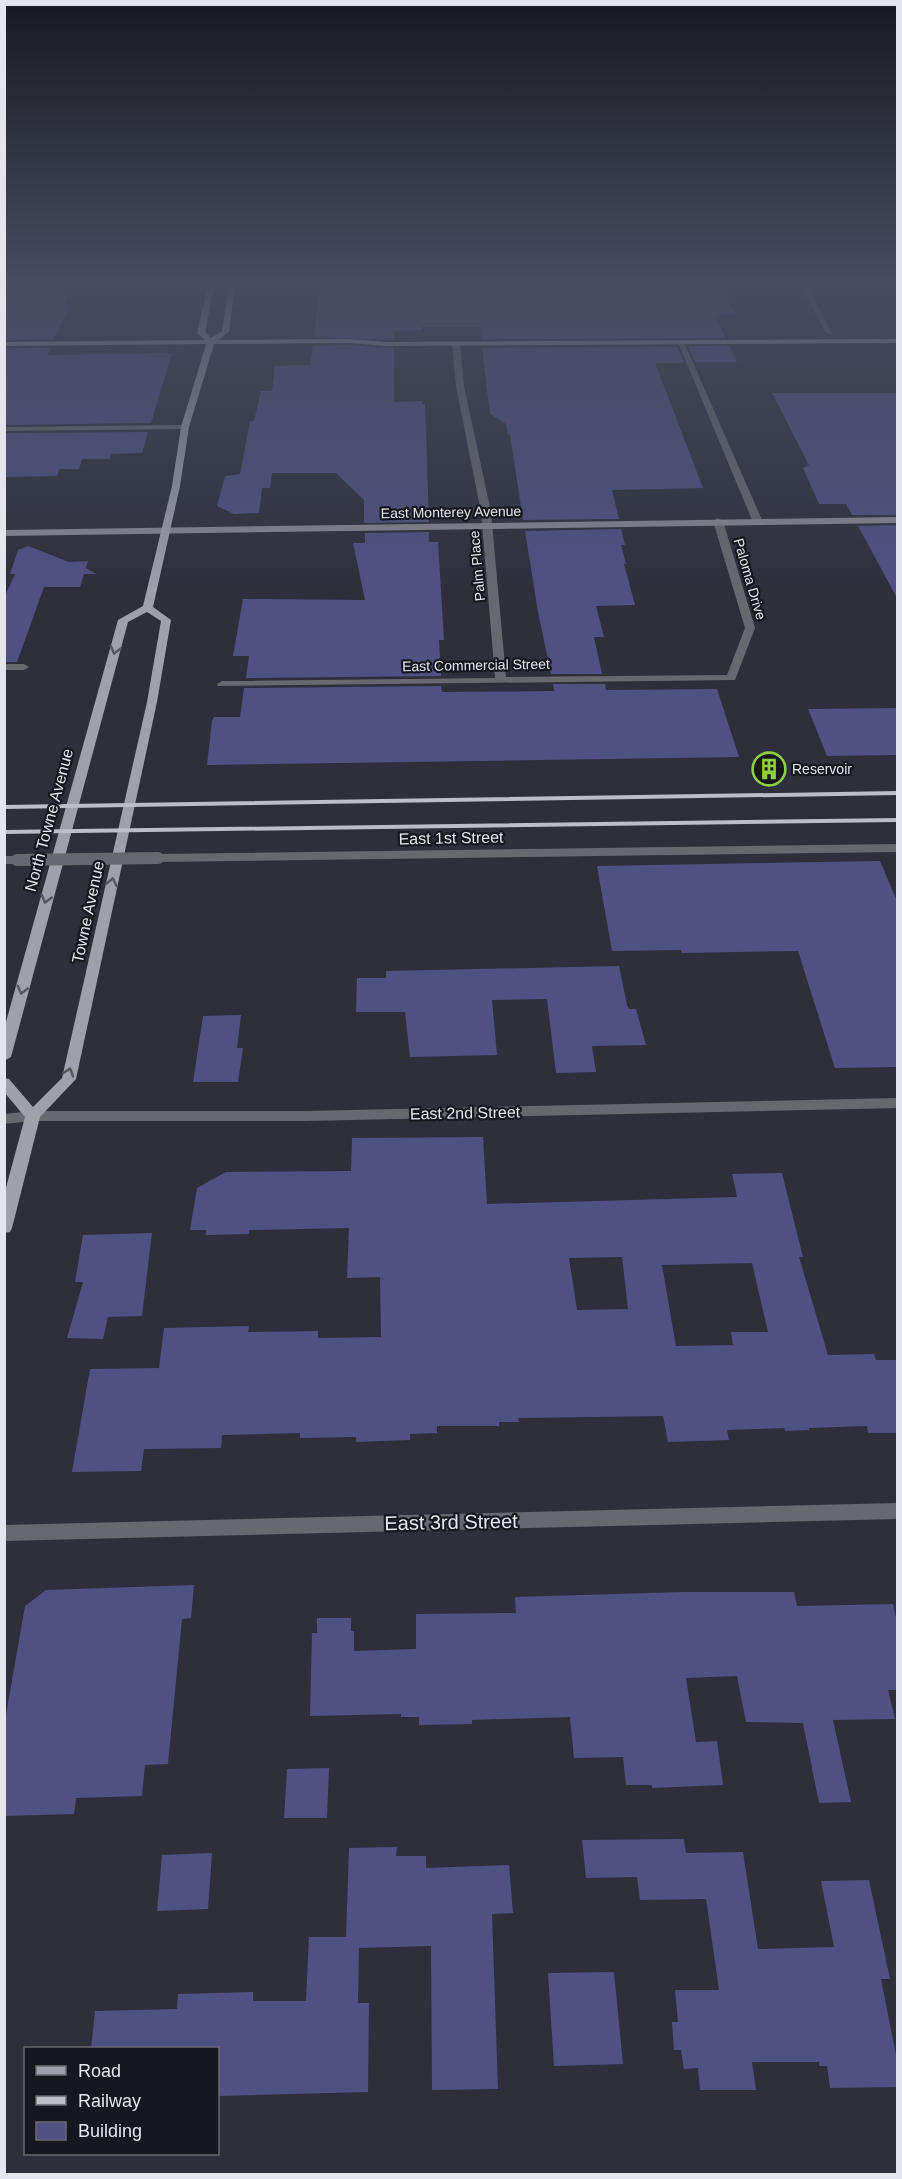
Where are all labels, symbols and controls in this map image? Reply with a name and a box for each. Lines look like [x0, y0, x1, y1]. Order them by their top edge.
street label: East Monterey Avenue [381, 503, 522, 521]
street label: Palm Place [466, 530, 488, 602]
street label: Paloma Drive [731, 536, 769, 622]
one-way arrow [110, 644, 122, 655]
street label: East Commercial Street [402, 656, 550, 674]
street label: North Towne Avenue [22, 747, 76, 893]
building icon: Reservoir [751, 751, 787, 787]
place label: Reservoir [792, 761, 852, 777]
street label: East 1st Street [398, 829, 504, 847]
street label: Towne Avenue [69, 859, 107, 965]
one-way arrow [104, 877, 117, 887]
one-way arrow [41, 893, 54, 903]
one-way arrow [17, 984, 29, 995]
one-way arrow [62, 1067, 75, 1078]
street label: East 2nd Street [410, 1104, 521, 1122]
street label: East 3rd Street [384, 1510, 518, 1534]
legend [24, 2047, 219, 2155]
text: Road [78, 2061, 121, 2081]
text: Railway [78, 2091, 141, 2111]
text: Building [78, 2121, 142, 2141]

